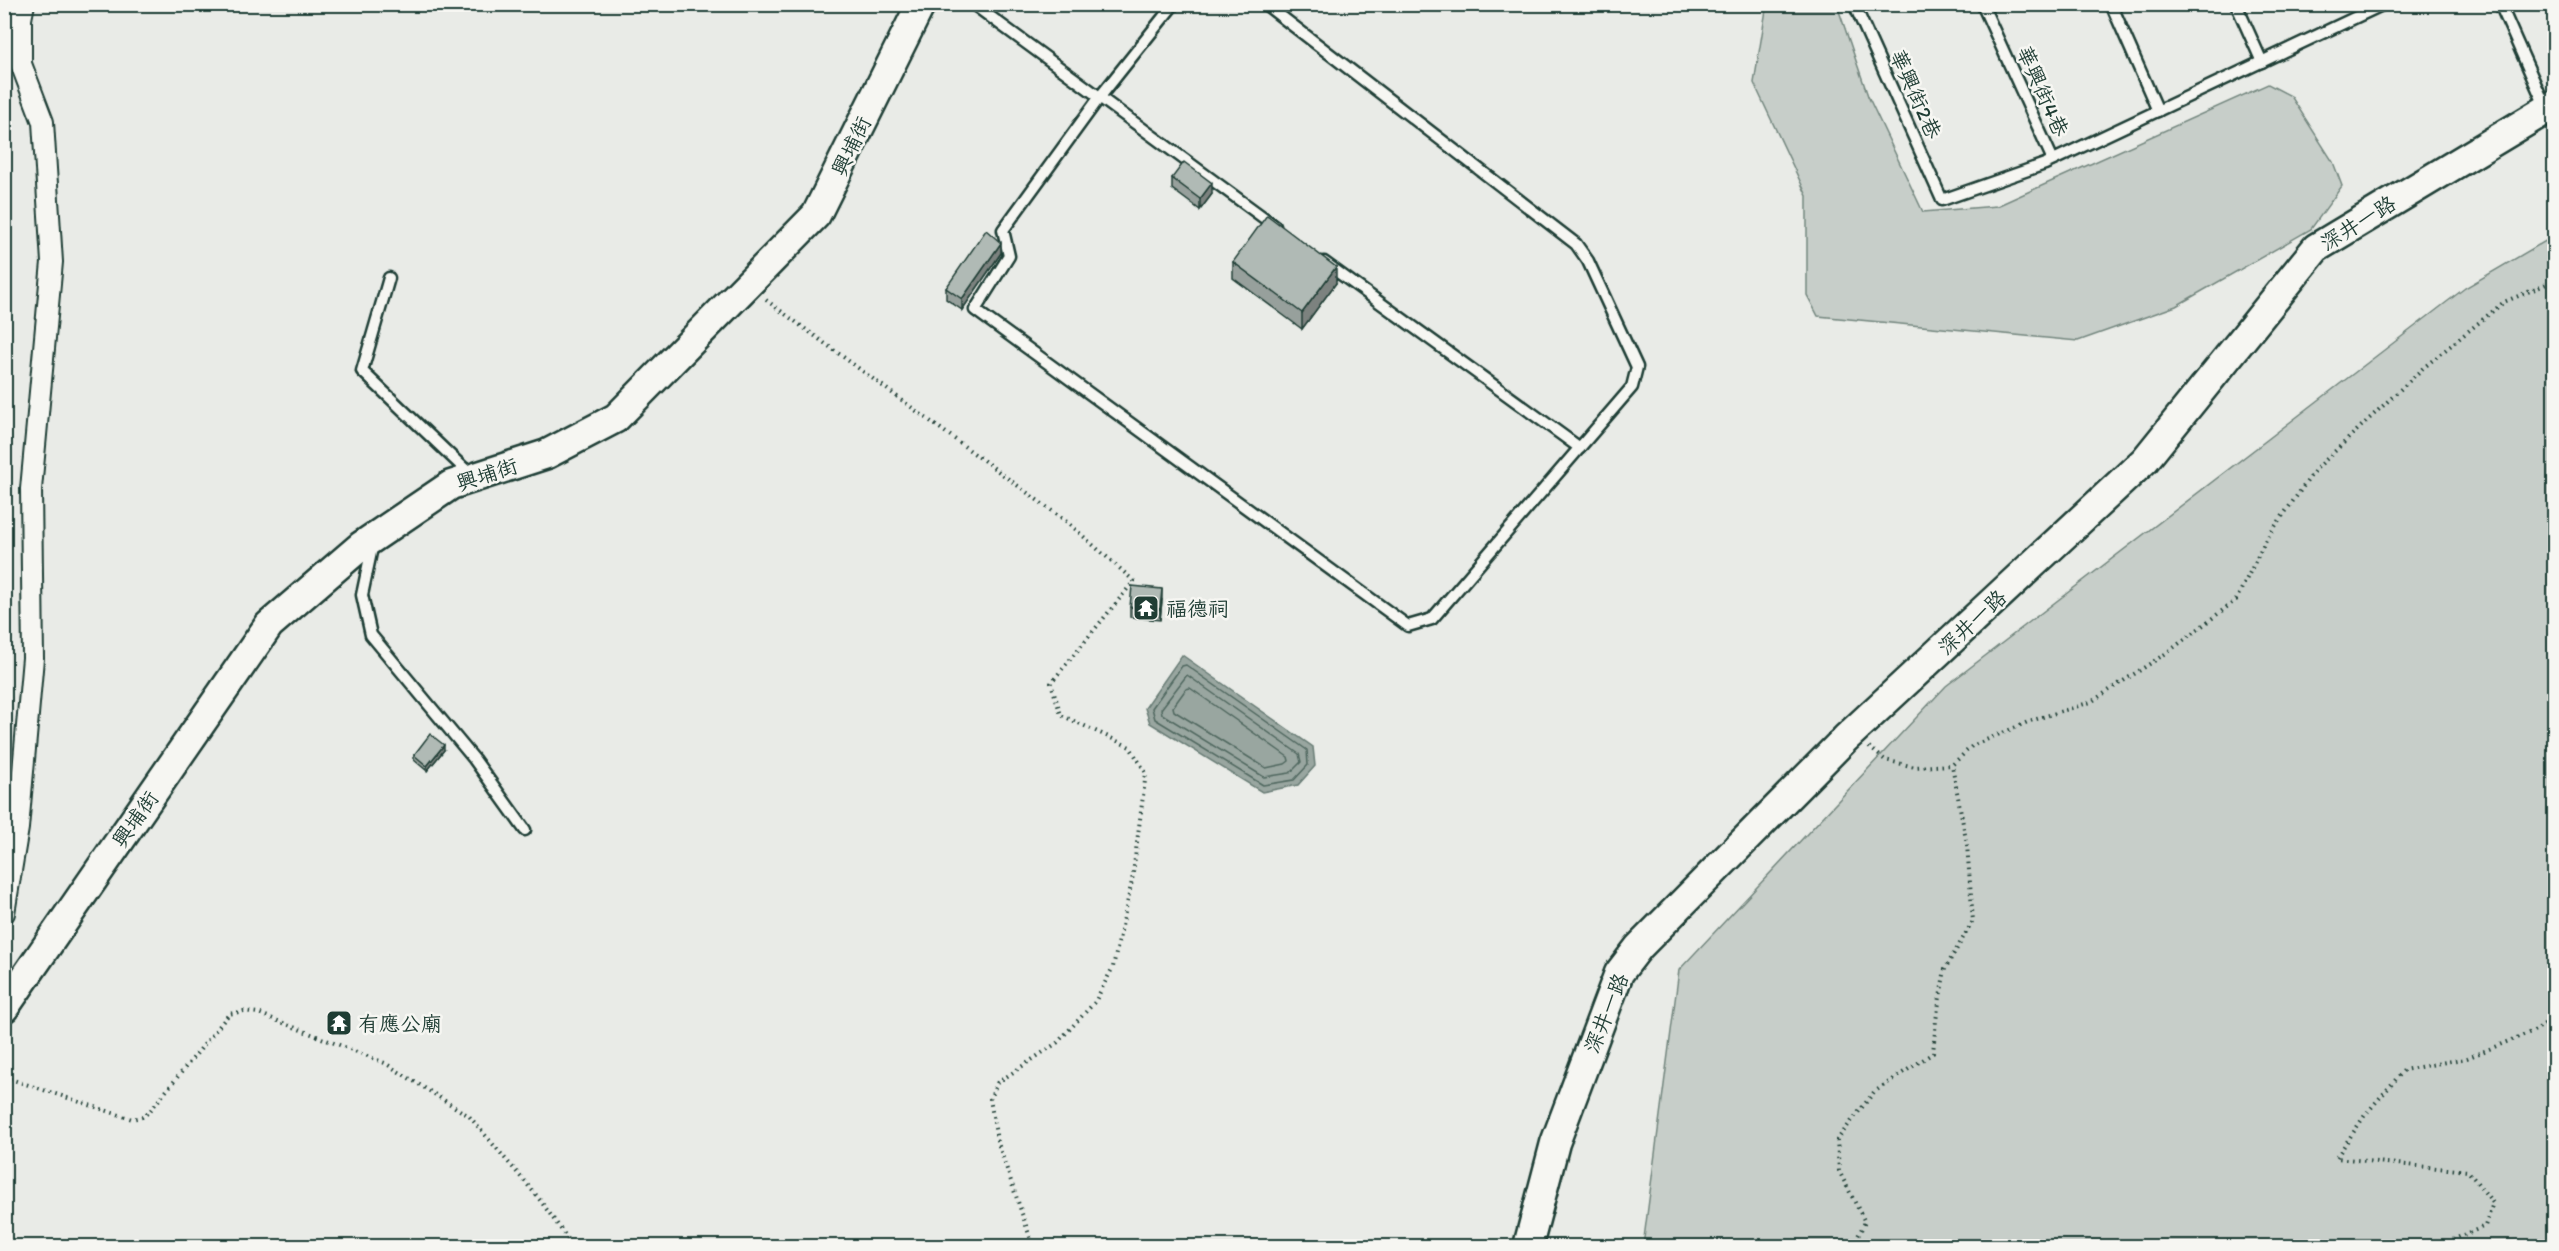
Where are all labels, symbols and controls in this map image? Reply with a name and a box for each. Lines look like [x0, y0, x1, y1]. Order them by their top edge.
street label: 華興街4巷 [2012, 42, 2074, 140]
street label: 華興街2巷 [1885, 46, 1947, 142]
street label: 興埔街 [826, 112, 876, 180]
street label: 深井一路 [2316, 190, 2400, 256]
street label: 興埔街 [453, 452, 521, 496]
street label: 深井一路 [1933, 584, 2011, 660]
temple icon: 福德祠 [1131, 593, 1161, 623]
place label: 福德祠 [1166, 596, 1229, 621]
street label: 興埔街 [107, 786, 163, 852]
street label: 深井一路 [1579, 969, 1633, 1057]
temple icon: 有應公廟 [324, 1008, 354, 1038]
place label: 有應公廟 [358, 1011, 442, 1036]

